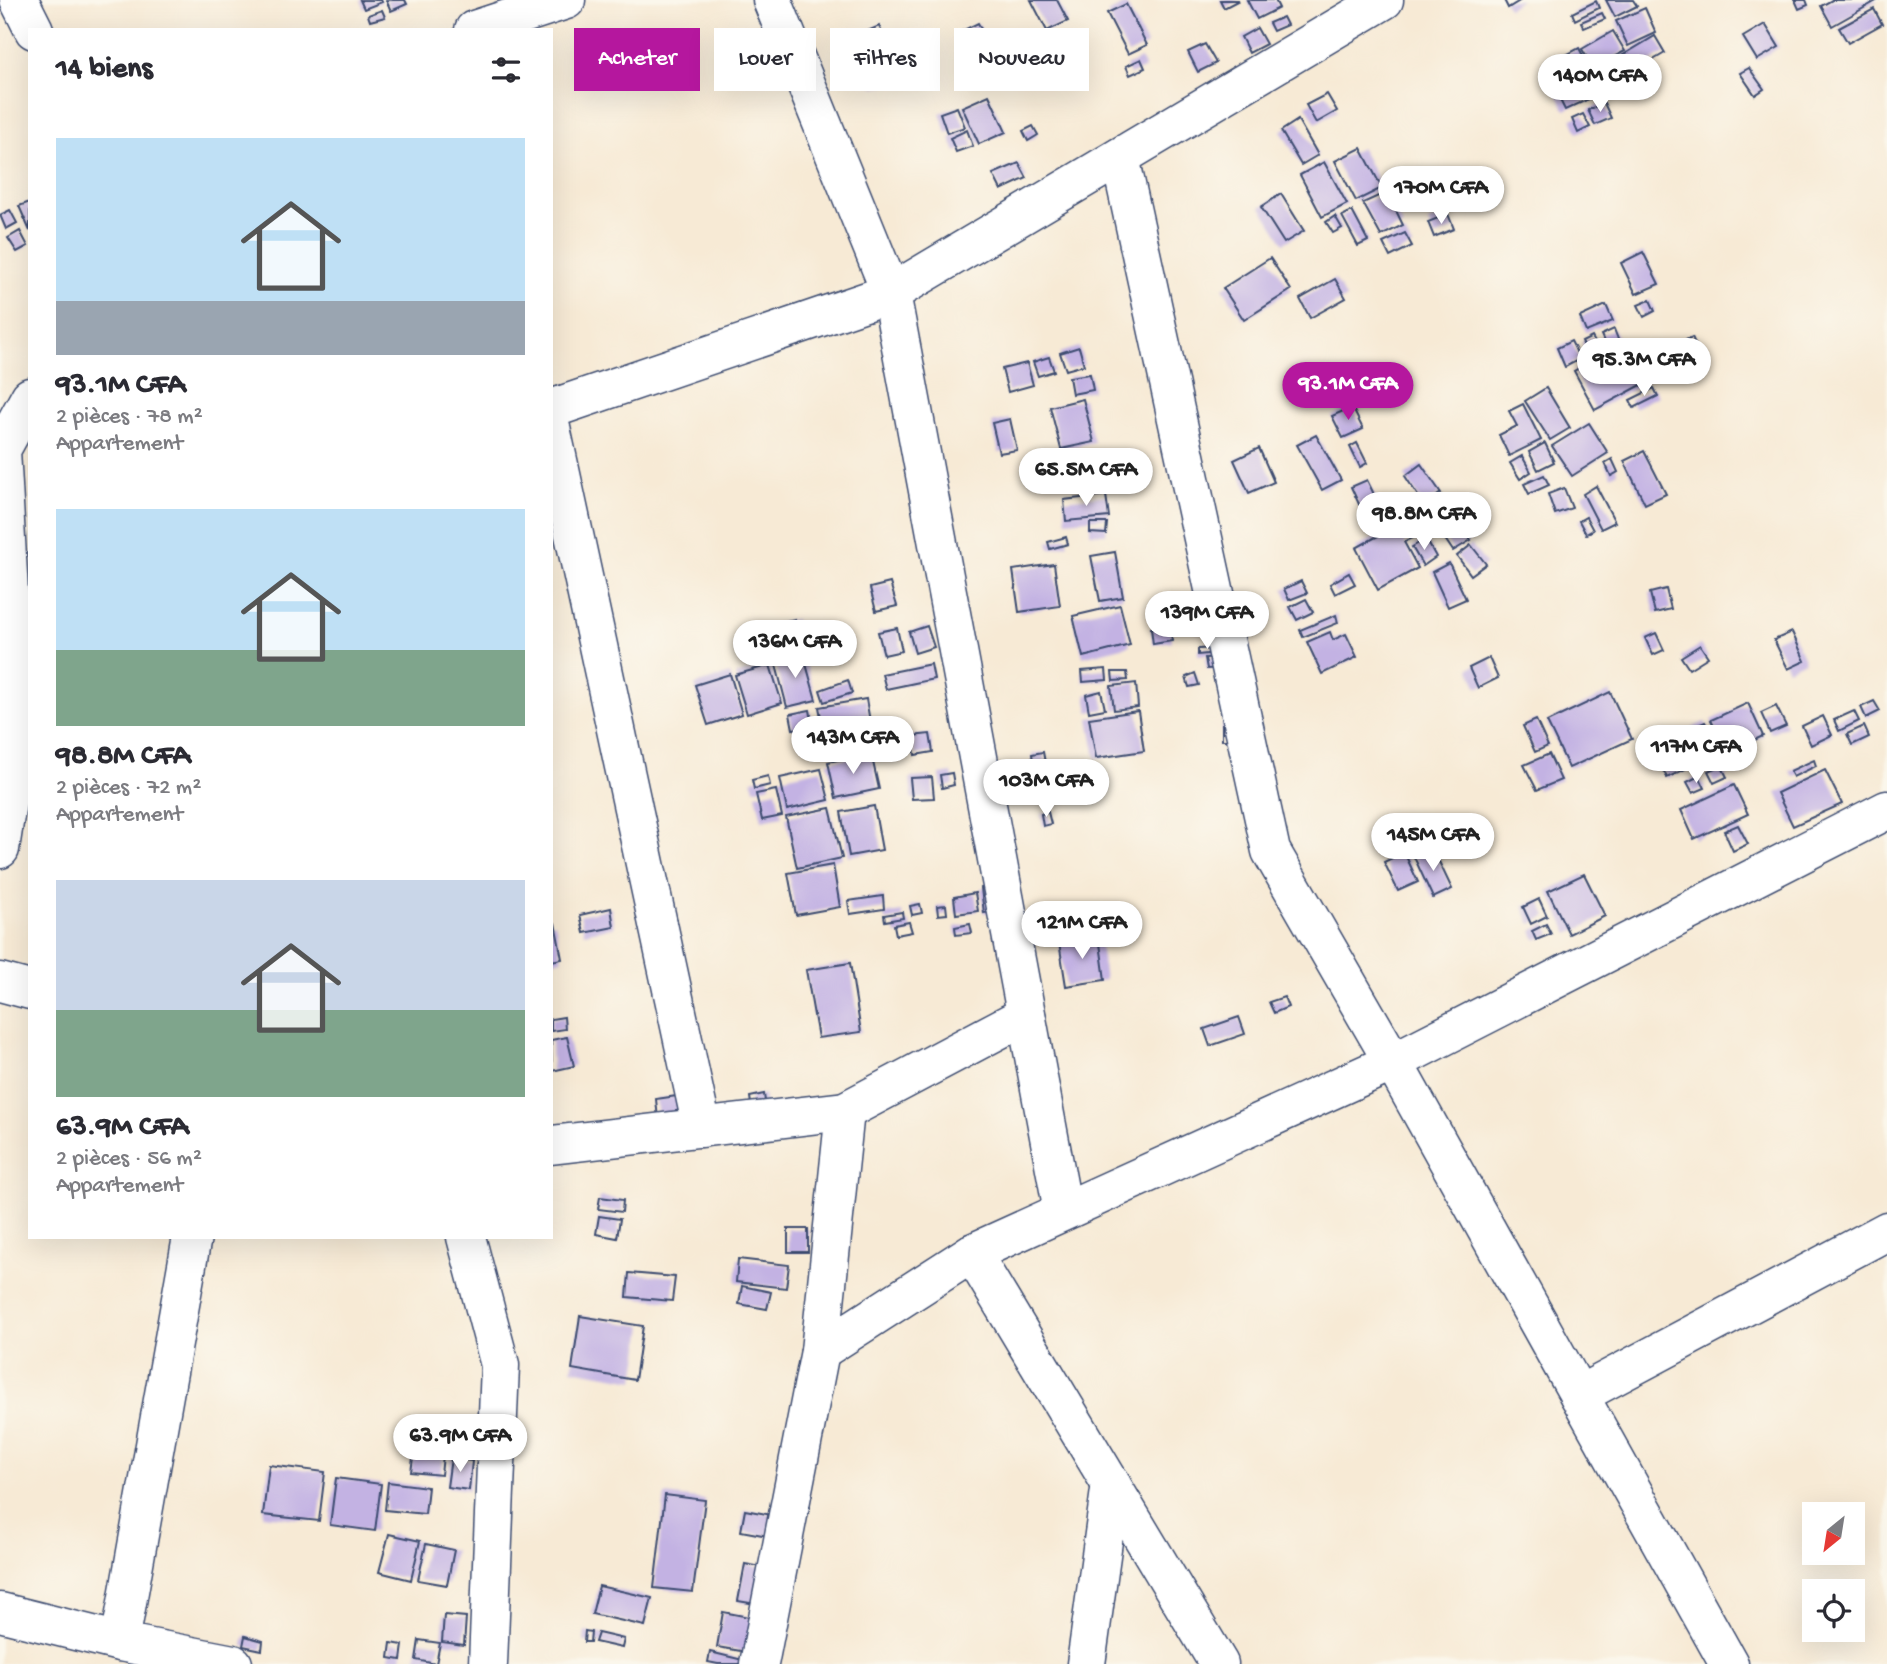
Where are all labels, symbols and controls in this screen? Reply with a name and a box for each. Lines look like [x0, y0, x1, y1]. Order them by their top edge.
chip: Acheter [574, 28, 700, 91]
chip: Louer [714, 28, 816, 91]
chip: Filtres [830, 28, 940, 91]
chip: Nouveau [954, 28, 1089, 91]
icon: filters [487, 51, 525, 89]
text: 14 biens [56, 53, 153, 88]
pin: 140M CFA [1528, 54, 1672, 114]
text: 140M CFA [1554, 63, 1646, 90]
pin: 170M CFA [1369, 166, 1513, 226]
text: 170M CFA [1394, 175, 1488, 202]
icon: home [228, 183, 354, 309]
pin: 95.3M CFA [1564, 338, 1724, 398]
text: 95.3M CFA [1593, 347, 1695, 374]
pin: 93.1M CFA [1268, 362, 1428, 422]
text: 93.1M CFA [56, 369, 185, 404]
text: 93.1M CFA [1298, 371, 1398, 398]
text: 2 pièces · 78 m² [56, 404, 203, 431]
text: Appartement [56, 431, 183, 458]
pin: 65.5M CFA [1006, 448, 1166, 508]
text: 65.5M CFA [1035, 457, 1137, 484]
pin: 98.8M CFA [1344, 492, 1504, 552]
text: 98.8M CFA [1372, 501, 1476, 528]
icon: home [228, 554, 354, 680]
pin: 139M CFA [1135, 592, 1279, 651]
text: 139M CFA [1161, 600, 1253, 627]
pin: 136M CFA [723, 620, 867, 680]
text: 136M CFA [749, 629, 841, 656]
pin: 143M CFA [781, 716, 925, 776]
text: 143M CFA [807, 725, 899, 752]
pin: 117M CFA [1624, 726, 1768, 785]
text: 117M CFA [1651, 734, 1741, 761]
text: 98.8M CFA [56, 740, 191, 775]
pin: 103M CFA [974, 760, 1118, 819]
text: 103M CFA [999, 768, 1093, 795]
text: 2 pièces · 72 m² [56, 775, 201, 802]
text: Appartement [56, 802, 183, 829]
pin: 145M CFA [1361, 814, 1505, 873]
text: 145M CFA [1387, 822, 1479, 849]
pin: 121M CFA [1010, 902, 1154, 961]
text: 121M CFA [1037, 910, 1127, 937]
icon: home [228, 925, 354, 1051]
text: 63.9M CFA [56, 1111, 188, 1146]
text: 2 pièces · 56 m² [56, 1146, 202, 1173]
text: Appartement [56, 1173, 183, 1200]
pin: 63.9M CFA [380, 1414, 540, 1474]
text: 63.9M CFA [409, 1423, 511, 1450]
north arrow [1802, 1502, 1866, 1564]
map controls [1802, 1502, 1865, 1642]
button: locate [1802, 1579, 1865, 1642]

